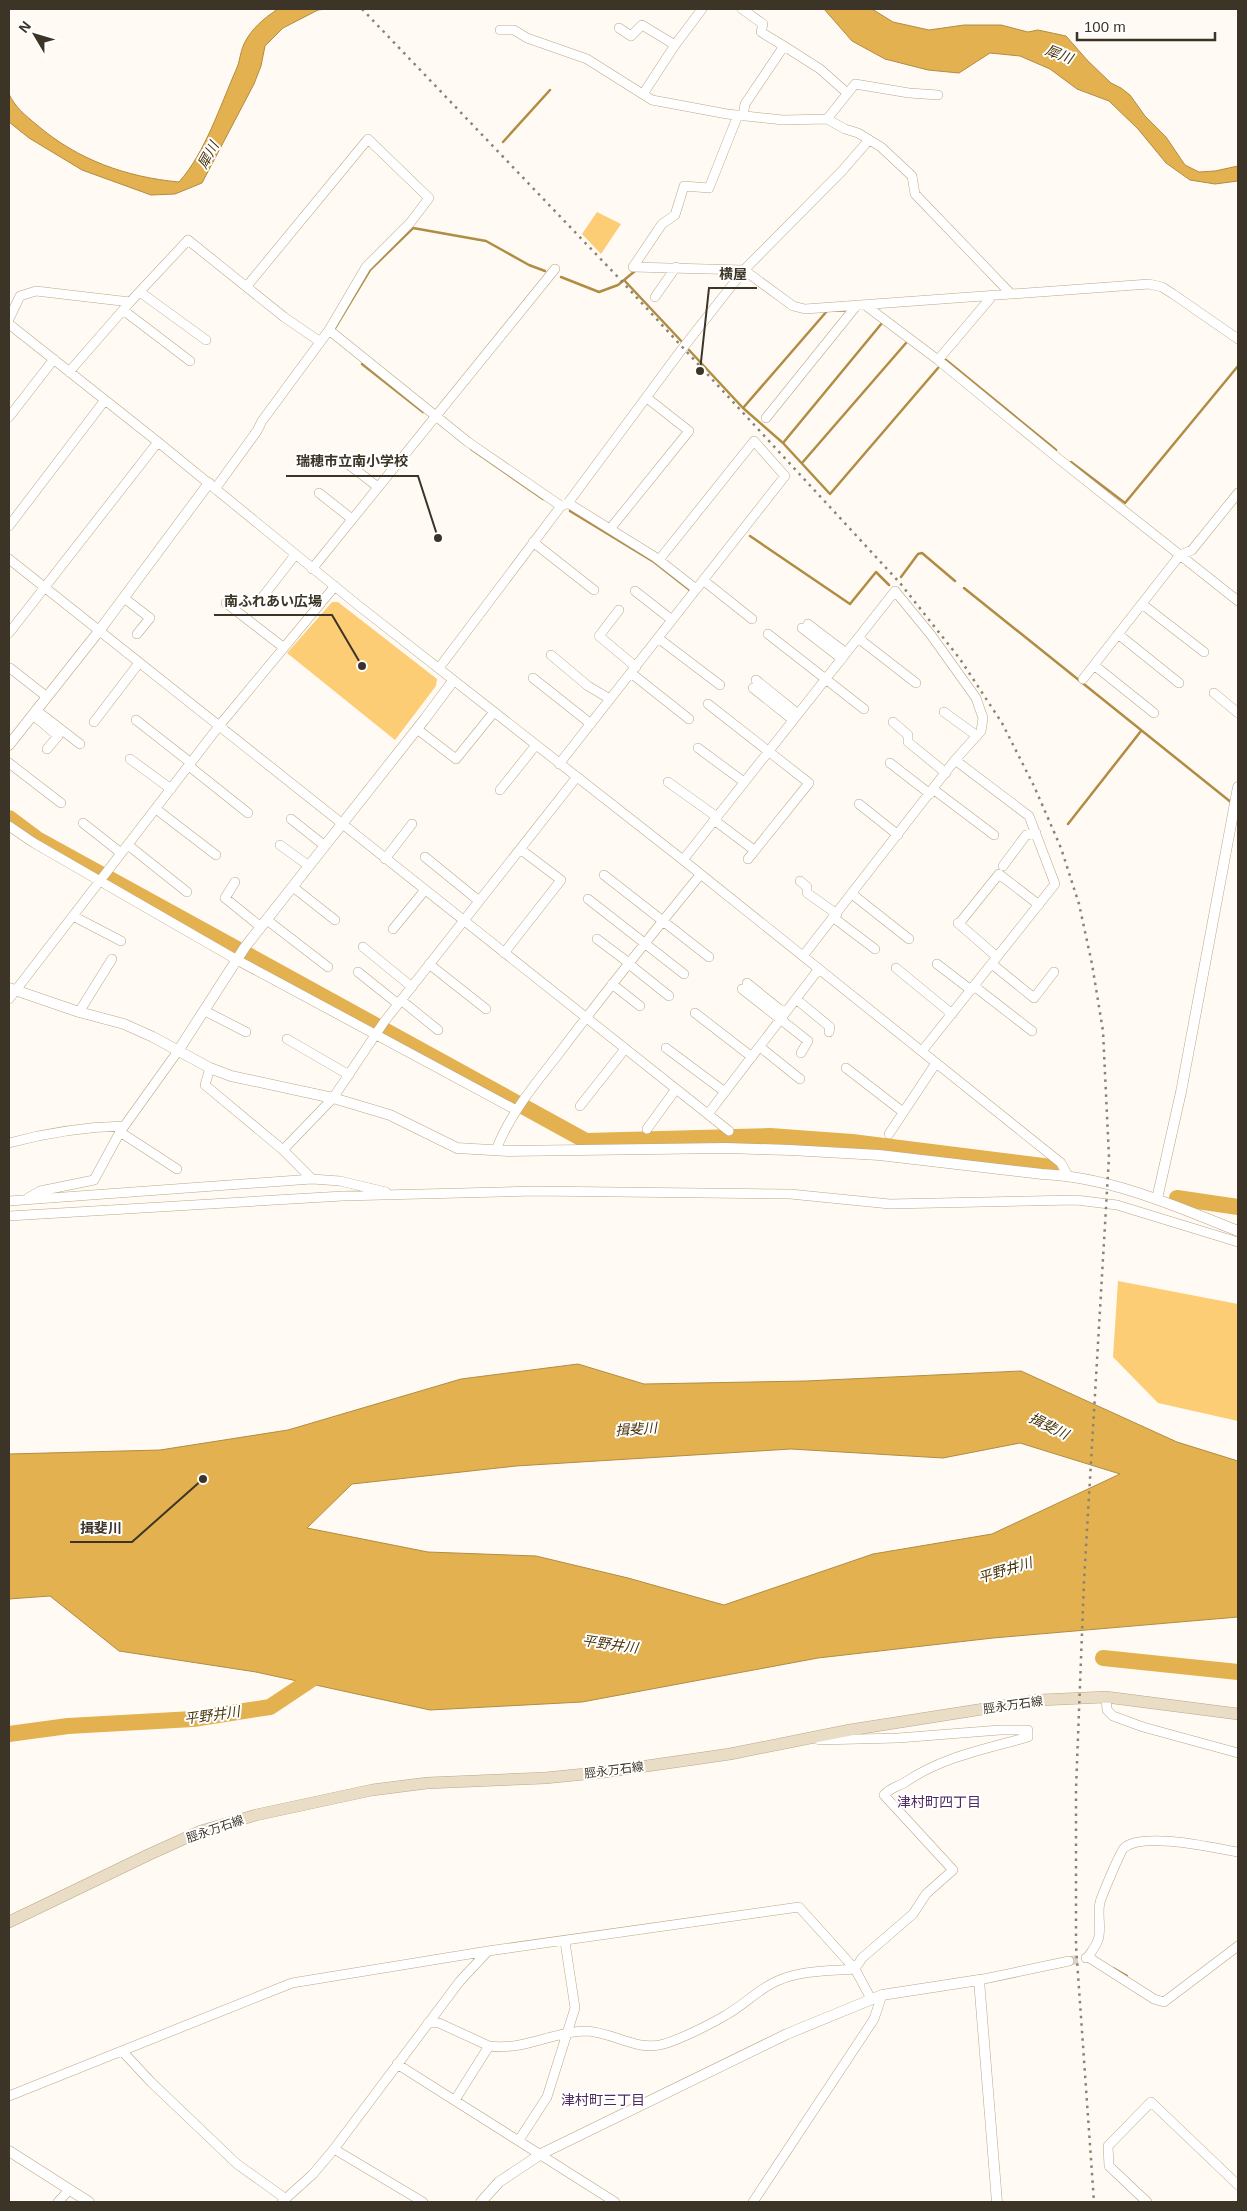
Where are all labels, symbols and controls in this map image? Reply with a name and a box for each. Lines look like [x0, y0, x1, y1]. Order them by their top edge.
north arrow [10, 10, 60, 60]
scale bar [1077, 10, 1214, 42]
text: N [15, 18, 34, 36]
text: 100 m [1084, 18, 1126, 35]
water label: 犀川 [1043, 42, 1077, 67]
water label: 犀川 [194, 137, 223, 171]
callout: 横屋 [709, 259, 757, 288]
text: 横屋 [719, 266, 747, 282]
callout: 瑞穂市立南小学校 [286, 447, 418, 476]
text: 瑞穂市立南小学校 [296, 453, 408, 469]
callout: 南ふれあい広場 [214, 586, 332, 615]
text: 南ふれあい広場 [224, 593, 322, 609]
water label: 揖斐川 [1027, 1410, 1073, 1443]
water label: 揖斐川 [614, 1419, 660, 1438]
callout: 揖斐川 [70, 1513, 132, 1542]
text: 揖斐川 [80, 1520, 122, 1536]
water label: 平野井川 [976, 1554, 1036, 1586]
water label: 平野井川 [581, 1632, 641, 1656]
street label: 脛永万石線 [982, 1694, 1044, 1716]
water label: 平野井川 [183, 1703, 243, 1727]
street label: 脛永万石線 [583, 1759, 645, 1781]
district label: 津村町四丁目 [897, 1794, 981, 1810]
street label: 脛永万石線 [184, 1813, 246, 1845]
district label: 津村町三丁目 [561, 2092, 645, 2108]

